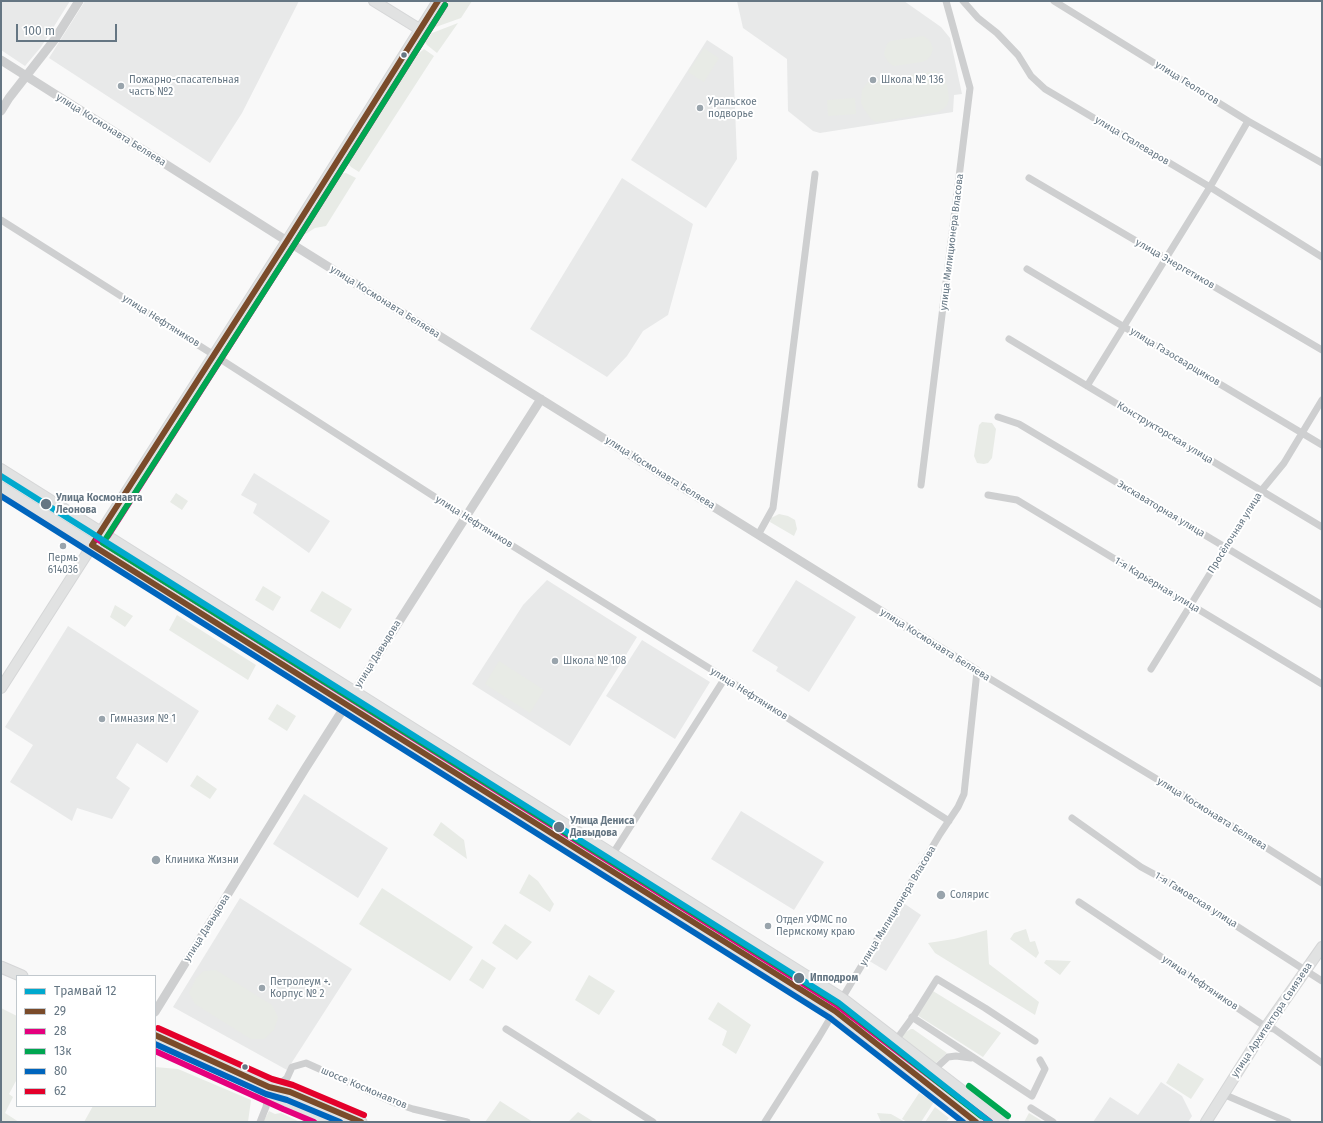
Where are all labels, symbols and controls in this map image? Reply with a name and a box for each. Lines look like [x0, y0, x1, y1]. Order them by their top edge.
scale bar [18, 16, 119, 42]
text: 100 m [23, 24, 55, 38]
unlabelled marker [399, 50, 409, 60]
street label: улица Геологов [1153, 59, 1221, 107]
place label: Пожарно-спасательная часть №2 [129, 74, 239, 98]
place label: Школа № 136 [881, 74, 943, 86]
marker: Школа № 136 [868, 75, 878, 85]
marker: Пожарно-спасательная часть №2 [116, 81, 126, 91]
street label: улица Космонавта Беляева [54, 91, 168, 169]
place label: Уральское подворье [708, 96, 757, 120]
marker: Уральское подворье [695, 103, 705, 113]
street label: улица Сталеваров [1093, 114, 1171, 168]
street label: улица Милиционера Власова [938, 173, 966, 311]
street label: улица Энергетиков [1133, 236, 1217, 292]
street label: улица Космонавта Беляева [328, 263, 442, 341]
street label: улица Нефтяников [120, 292, 202, 350]
street label: улица Газосварщиков [1128, 325, 1222, 389]
street label: Конструкторская улица [1115, 399, 1215, 467]
street label: улица Космонавта Беляева [603, 434, 717, 512]
street label: Экскаваторная улица [1115, 478, 1207, 540]
street label: Просёлочная улица [1205, 490, 1265, 576]
place label: Улица Космонавта Леонова [56, 492, 142, 516]
street label: улица Нефтяников [433, 493, 515, 551]
marker: Улица Космонавта Леонова [39, 497, 53, 511]
marker: Пермь 614036 [58, 541, 68, 551]
place label: Пермь 614036 [48, 552, 78, 576]
street label: 1-я Карьерная улица [1112, 555, 1202, 615]
street label: улица Космонавта Беляева [878, 606, 992, 684]
street label: улица Давыдова [352, 618, 404, 690]
place label: Школа № 108 [563, 655, 626, 667]
marker: Школа № 108 [550, 656, 560, 666]
street label: улица Нефтяников [708, 665, 790, 723]
place label: Гимназия № 1 [110, 713, 176, 725]
marker: Гимназия № 1 [97, 714, 107, 724]
street label: улица Космонавта Беляева [1155, 775, 1269, 853]
place label: Улица Дениса Давыдова [570, 815, 634, 838]
marker: Улица Дениса Давыдова [552, 820, 566, 834]
street label: улица Милиционера Власова [857, 844, 939, 968]
marker: Клиника Жизни [150, 854, 162, 866]
place label: Клиника Жизни [165, 854, 239, 866]
street label: 1-я Гамовская улица [1152, 870, 1240, 930]
marker: Солярис [935, 889, 947, 901]
place label: Солярис [950, 889, 989, 901]
street label: улица Давыдова [181, 892, 233, 964]
place label: Отдел УФМС по Пермскому краю [776, 914, 855, 938]
marker: Отдел УФМС по Пермскому краю [763, 921, 773, 931]
street label: улица Нефтяников [1160, 953, 1240, 1013]
street label: улица Архитектора Свиязева [1229, 960, 1315, 1080]
marker: Ипподром [792, 971, 806, 985]
place label: Ипподром [810, 972, 858, 984]
legend [16, 975, 156, 1107]
place label: Петролеум +. Корпус № 2 [270, 976, 330, 1000]
marker: Петролеум +. Корпус № 2 [257, 983, 267, 993]
text: Трамвай 12 [54, 984, 117, 998]
text: 29 [54, 1004, 66, 1018]
text: 28 [54, 1024, 67, 1038]
text: 13к [54, 1044, 71, 1058]
unlabelled marker [240, 1062, 250, 1072]
text: 80 [54, 1064, 67, 1078]
street label: шоссе Космонавтов [319, 1064, 409, 1112]
text: 62 [54, 1084, 66, 1098]

